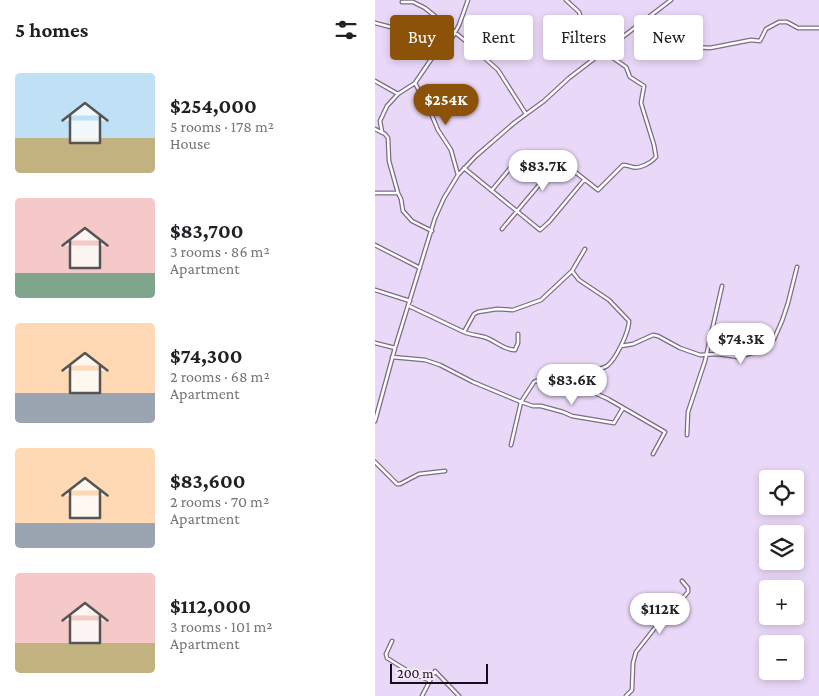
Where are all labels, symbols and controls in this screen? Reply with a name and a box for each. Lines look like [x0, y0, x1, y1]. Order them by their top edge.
chip: Buy [390, 15, 454, 60]
chip: Rent [464, 15, 533, 60]
chip: Filters [543, 15, 624, 60]
chip: New [634, 15, 703, 60]
icon: filters [332, 16, 360, 44]
text: 5 homes [15, 18, 88, 42]
pin: $254K [411, 84, 481, 126]
text: $254K [425, 91, 467, 108]
icon: home [55, 93, 115, 153]
text: $254,000 [170, 94, 257, 118]
text: 5 rooms · 178 m² [170, 118, 274, 135]
text: House [170, 135, 210, 152]
pin: $83.7K [502, 150, 584, 192]
text: $83.7K [520, 157, 566, 174]
icon: home [55, 218, 115, 278]
text: $83,700 [170, 219, 243, 243]
text: 3 rooms · 86 m² [170, 243, 270, 260]
text: Apartment [170, 260, 240, 277]
pin: $74.3K [700, 322, 782, 365]
text: $74.3K [718, 330, 764, 347]
icon: home [55, 343, 115, 403]
text: $74,300 [170, 344, 243, 368]
pin: $83.6K [531, 364, 613, 406]
text: 2 rooms · 68 m² [170, 368, 270, 385]
text: $83.6K [548, 371, 596, 388]
text: Apartment [170, 385, 240, 402]
icon: home [55, 468, 115, 528]
text: $83,600 [170, 469, 245, 493]
map controls [759, 470, 804, 680]
button: locate [759, 470, 804, 515]
text: 2 rooms · 70 m² [170, 493, 269, 510]
text: Apartment [170, 510, 240, 527]
button: layers [759, 525, 804, 570]
button: + [759, 580, 804, 625]
pin: $112K [625, 592, 695, 635]
icon: home [55, 593, 115, 653]
text: $112,000 [170, 594, 251, 618]
text: $112K [641, 600, 679, 617]
text: 3 rooms · 101 m² [170, 618, 273, 635]
text: Apartment [170, 635, 240, 652]
button: − [759, 635, 804, 680]
scale bar [390, 661, 487, 684]
text: 200 m [397, 665, 433, 681]

